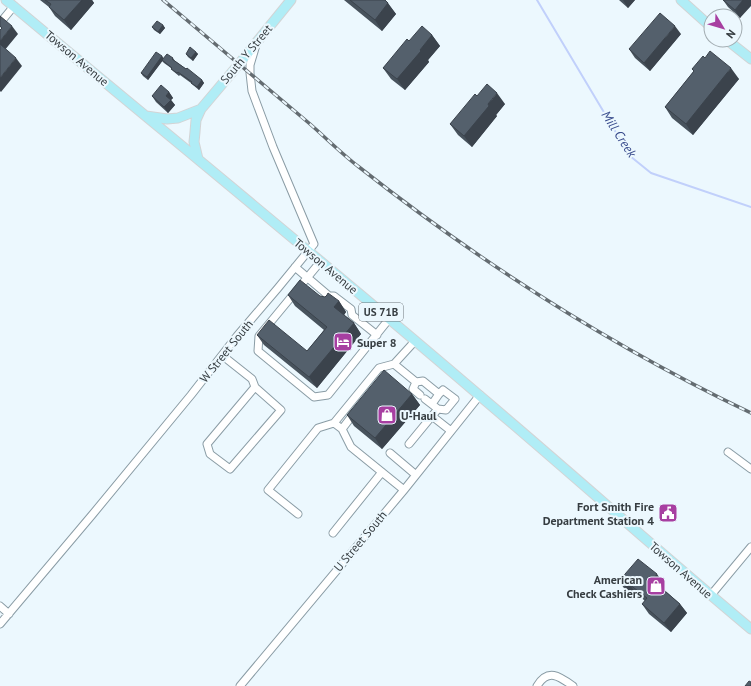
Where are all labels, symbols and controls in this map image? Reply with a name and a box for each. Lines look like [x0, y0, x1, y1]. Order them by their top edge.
north arrow [703, 8, 743, 48]
street label: South Y Street [217, 21, 275, 87]
street label: Towson Avenue [42, 27, 112, 89]
text: N [723, 27, 739, 41]
water label: Mill Creek [598, 107, 641, 162]
street label: Towson Avenue [291, 235, 361, 297]
road number: US 71B [359, 303, 403, 321]
street label: W Street South [196, 317, 256, 385]
hotel icon: Super 8 [332, 331, 354, 353]
place label: Super 8 [357, 335, 397, 350]
shop icon: U-Haul [376, 404, 398, 426]
place label: U-Haul [401, 408, 437, 423]
place label: Fort Smith Fire Department Station 4 [543, 499, 654, 528]
public building icon: Fort Smith Fire Department Station 4 [657, 502, 679, 524]
street label: U Street South [330, 508, 390, 574]
street label: Towson Avenue [646, 539, 716, 601]
place label: American Check Cashiers [566, 572, 642, 601]
shop icon: American Check Cashiers [645, 575, 667, 597]

